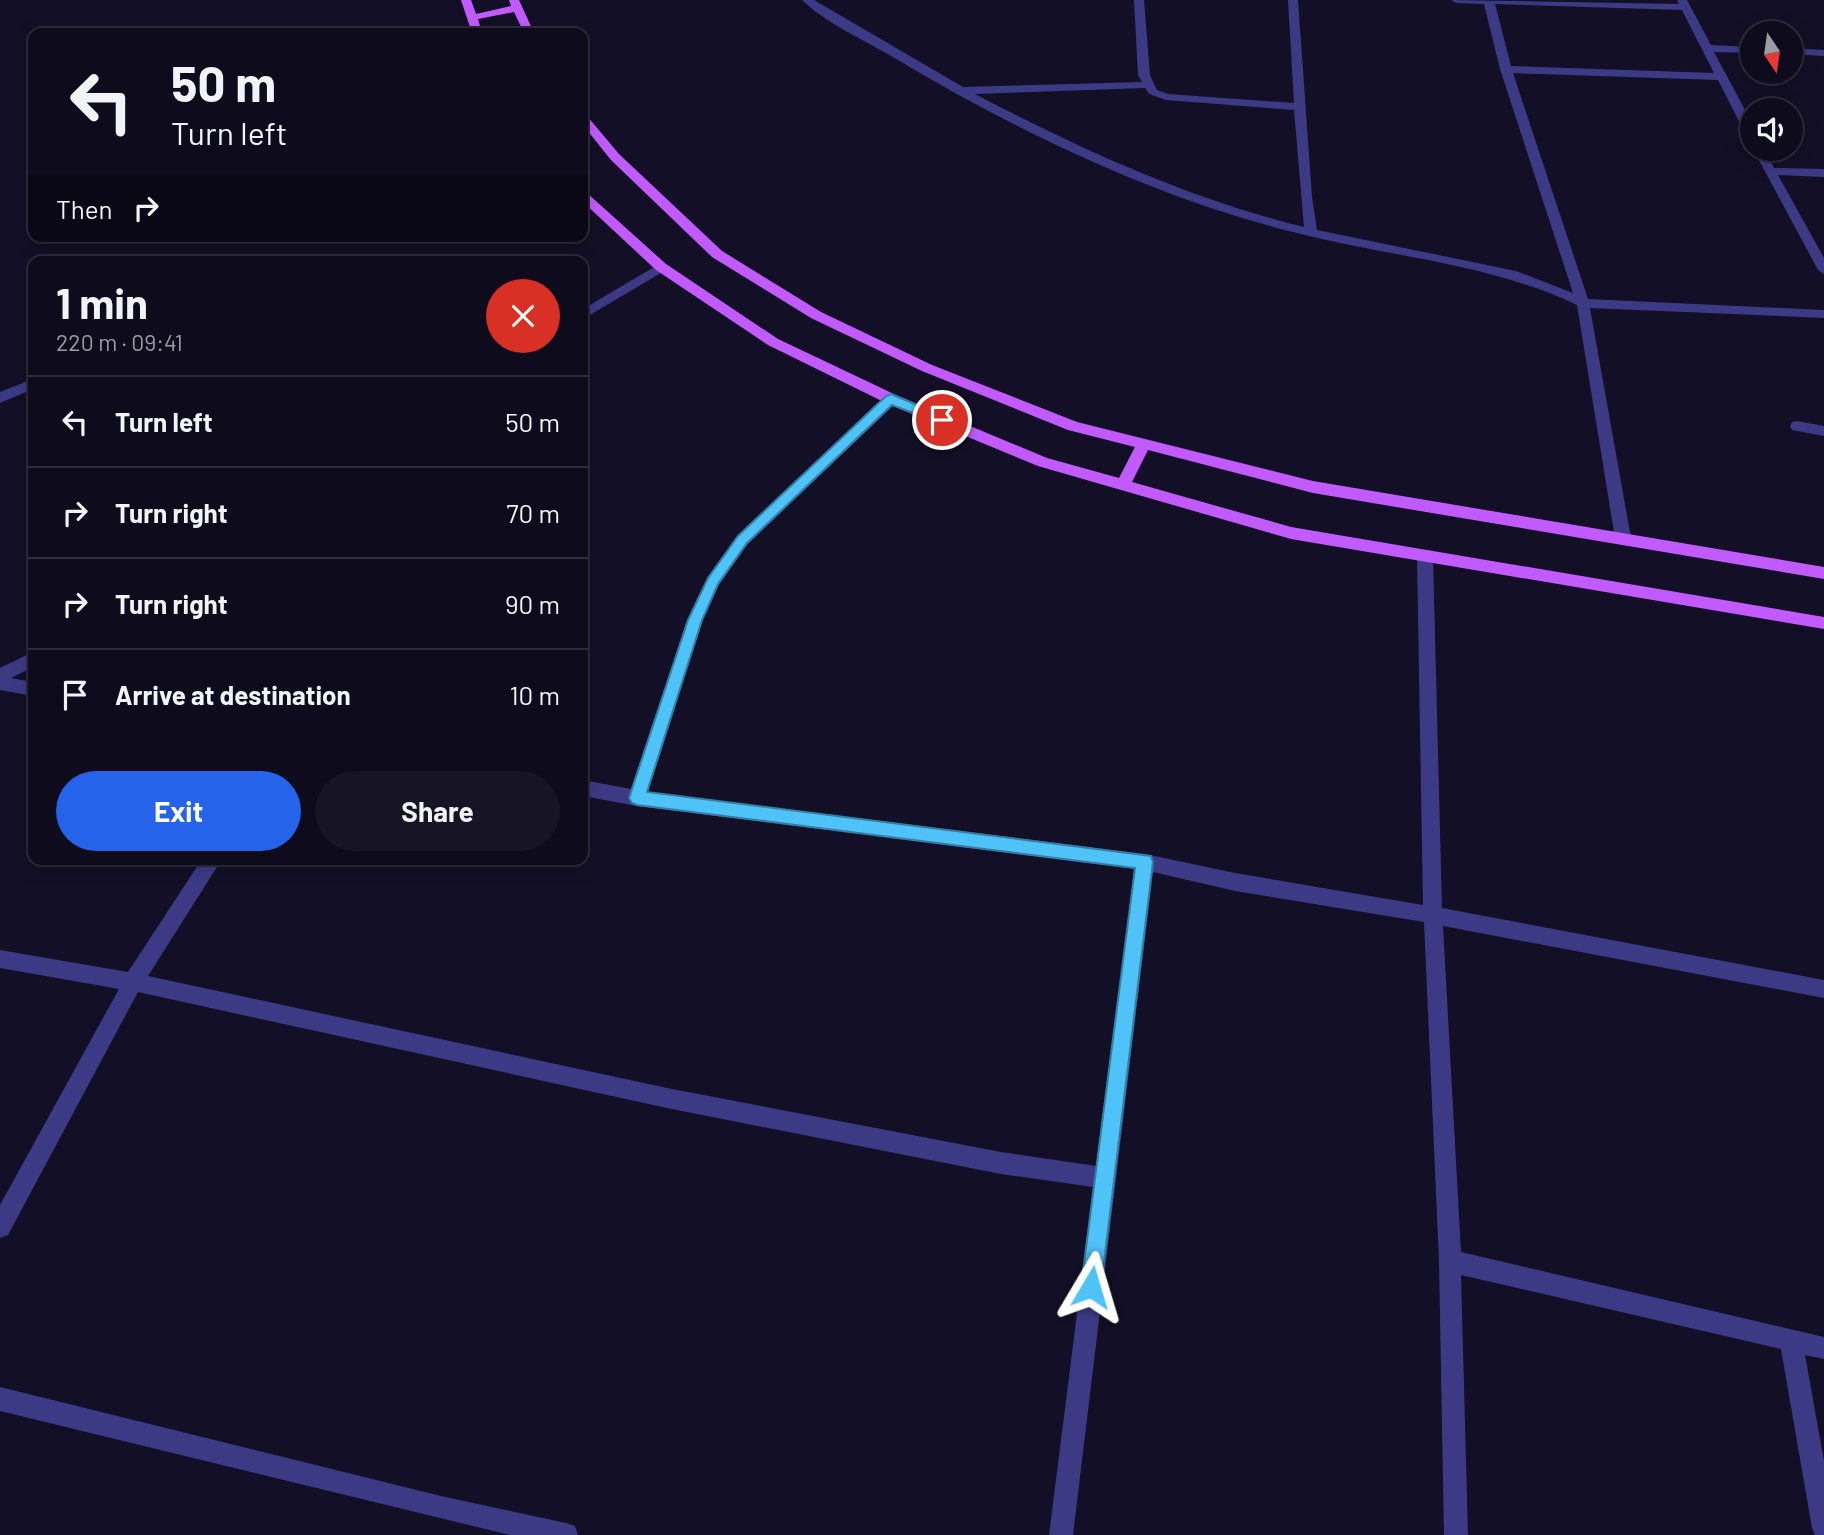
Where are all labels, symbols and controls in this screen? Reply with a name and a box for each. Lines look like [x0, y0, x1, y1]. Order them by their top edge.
north arrow [1740, 21, 1802, 84]
map controls [1740, 21, 1803, 161]
text: 50 m [171, 53, 276, 112]
icon: left [56, 56, 147, 147]
button: sound [1740, 98, 1803, 161]
text: Turn left [171, 113, 288, 151]
icon: right [127, 189, 165, 227]
text: Then [56, 193, 113, 224]
text: 1 min [56, 277, 148, 327]
button: close [486, 279, 560, 353]
text: 220 m · 09:41 [56, 328, 183, 356]
pin [912, 390, 972, 450]
icon: arrive [923, 401, 961, 439]
icon: left [56, 403, 94, 441]
text: Turn left [115, 406, 213, 437]
text: 50 m [505, 406, 560, 437]
icon: right [56, 494, 94, 532]
text: Turn right [115, 497, 228, 528]
text: 70 m [506, 497, 560, 528]
icon: right [56, 585, 94, 623]
text: Turn right [115, 588, 228, 619]
text: 90 m [505, 588, 560, 619]
icon: arrive [56, 676, 94, 714]
text: Arrive at destination [115, 679, 351, 710]
text: 10 m [510, 679, 560, 710]
button: Exit [56, 771, 301, 851]
button: Share [315, 771, 560, 851]
position arrow [1054, 1250, 1128, 1324]

